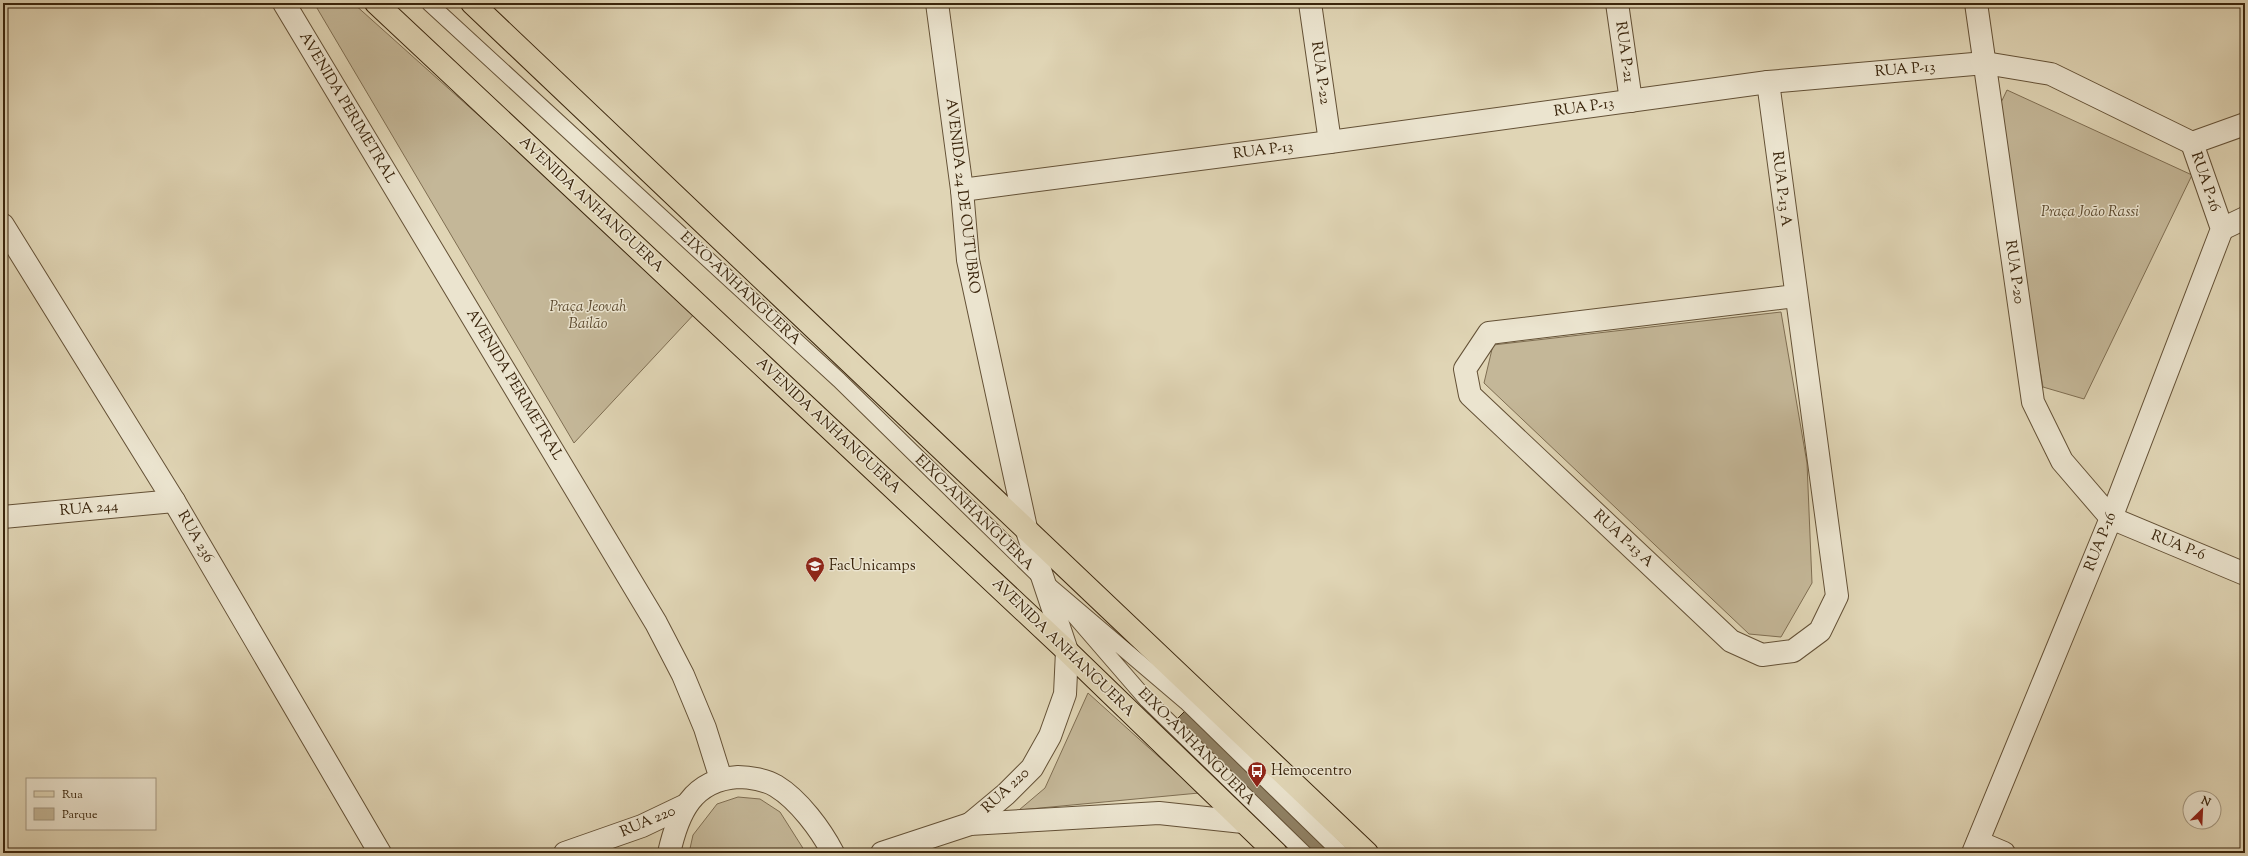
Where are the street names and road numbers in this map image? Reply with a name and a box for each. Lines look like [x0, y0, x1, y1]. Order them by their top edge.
street label: RUA P-21 [1609, 20, 1639, 84]
street label: AVENIDA PERIMETRAL [293, 28, 401, 188]
street label: RUA P-22 [1305, 40, 1335, 106]
street label: RUA P-13 [1874, 57, 1936, 83]
street label: RUA P-13 [1553, 93, 1615, 123]
street label: AVENIDA 24 DE OUTUBRO [940, 97, 984, 295]
street label: AVENIDA ANHANGUERA [514, 132, 668, 278]
street label: RUA P-13 [1232, 137, 1294, 165]
street label: RUA P-16 [2185, 149, 2225, 215]
street label: RUA P-13 A [1766, 150, 1796, 228]
street label: EIXO-ANHANGUERA [675, 227, 805, 351]
street label: RUA P-20 [1999, 239, 2029, 305]
street label: AVENIDA PERIMETRAL [460, 305, 568, 465]
street label: AVENIDA ANHANGUERA [751, 353, 905, 499]
street label: EIXO-ANHANGUERA [910, 450, 1038, 576]
street label: RUA 244 [59, 496, 120, 522]
street label: RUA P-13 A [1588, 505, 1658, 573]
street label: RUA 236 [172, 507, 218, 567]
street label: RUA P-16 [2080, 509, 2122, 575]
street label: RUA P-6 [2148, 526, 2208, 566]
street label: AVENIDA ANHANGUERA [987, 574, 1139, 722]
street label: EIXO-ANHANGUERA [1132, 683, 1260, 811]
street label: RUA 220 [977, 763, 1035, 819]
street label: RUA 220 [617, 801, 679, 843]

